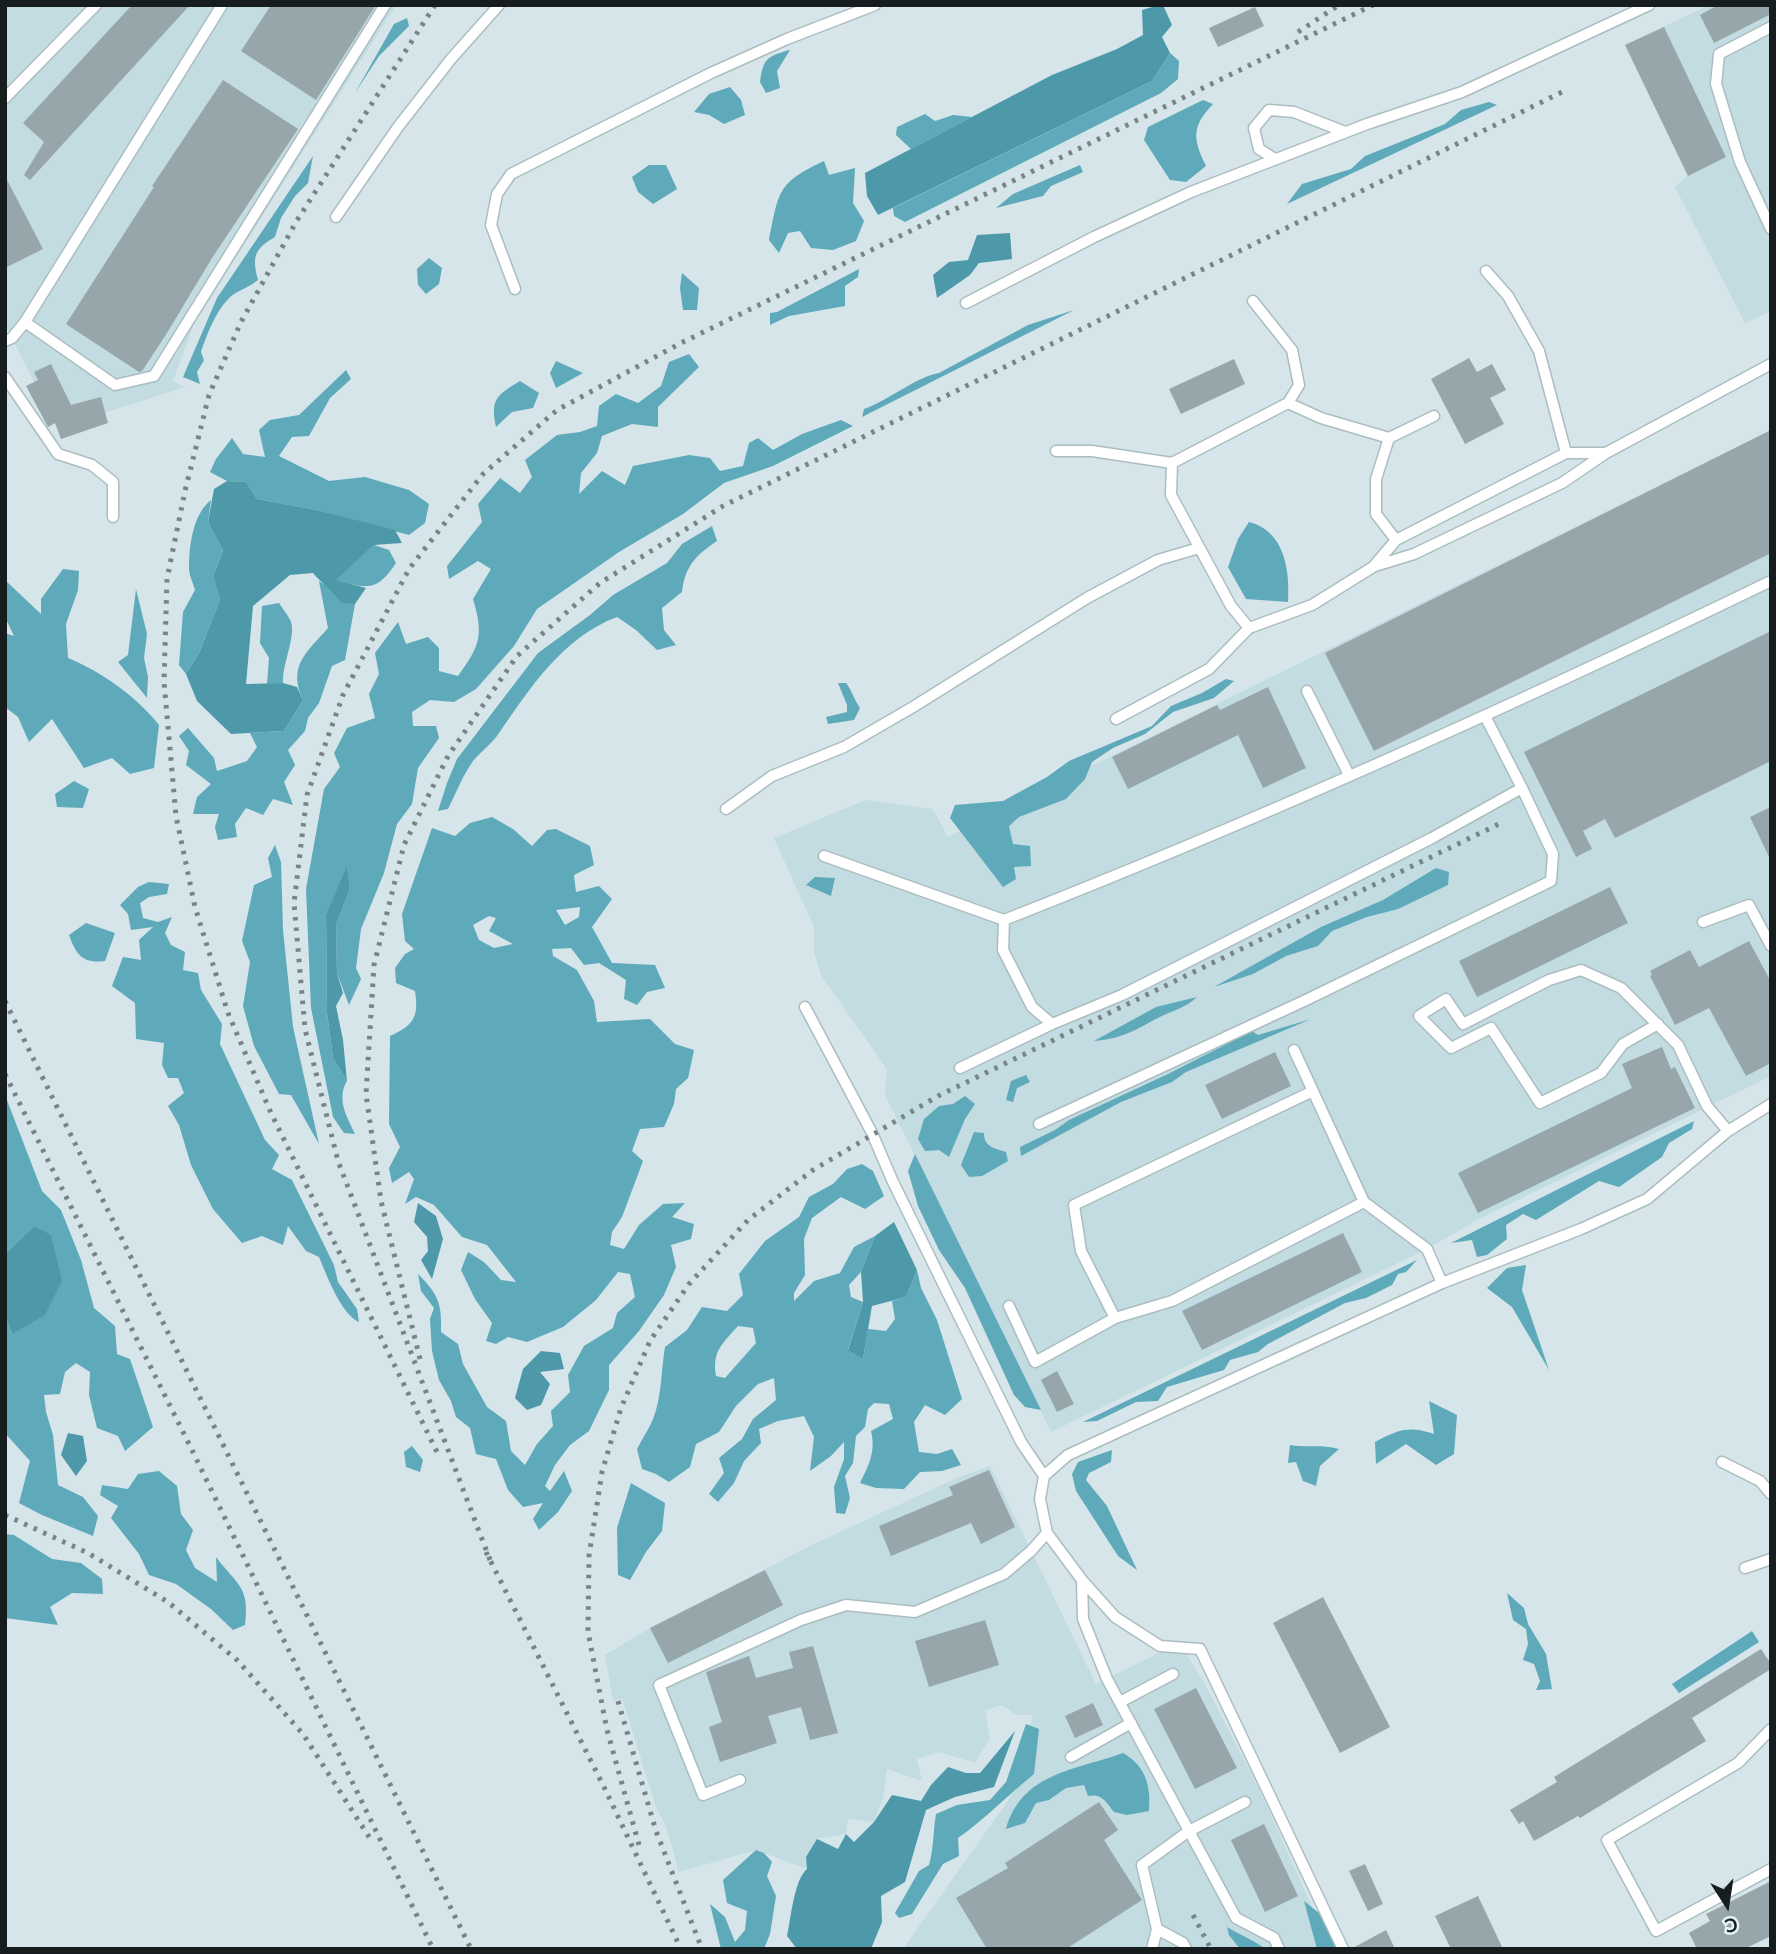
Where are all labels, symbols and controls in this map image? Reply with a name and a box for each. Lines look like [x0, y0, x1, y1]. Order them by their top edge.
north arrow [1692, 1870, 1762, 1940]
text: С [1723, 1912, 1740, 1939]

